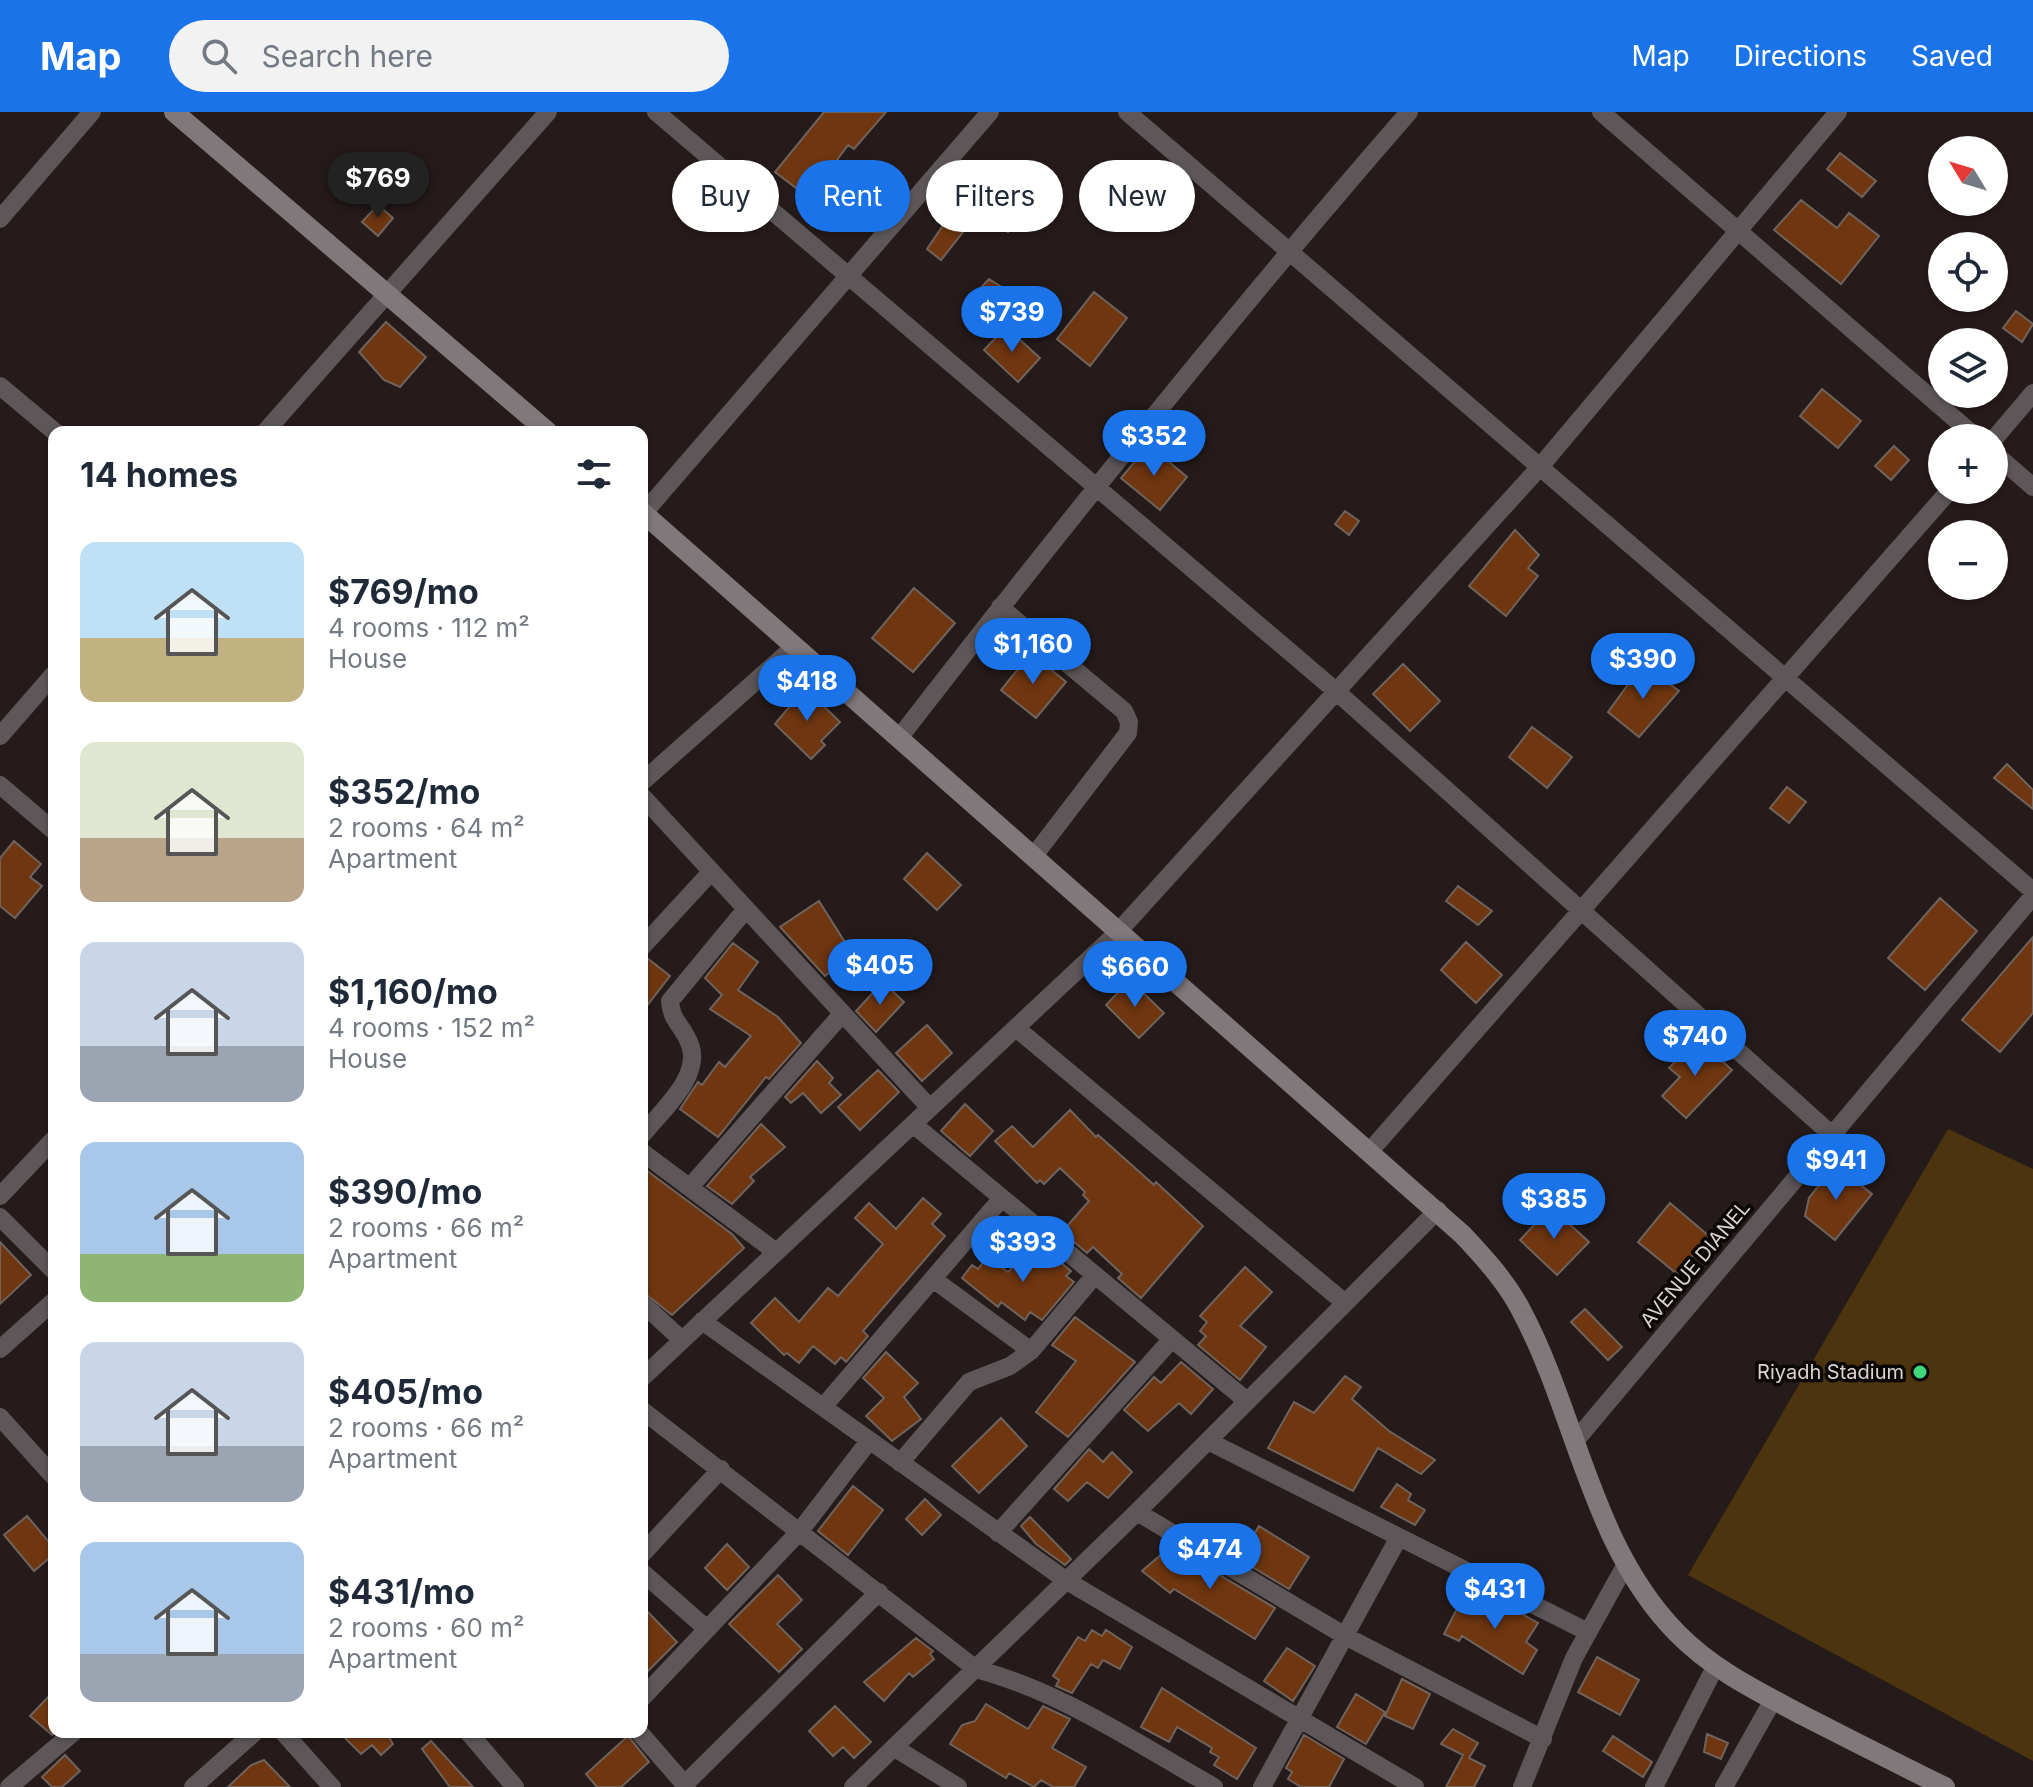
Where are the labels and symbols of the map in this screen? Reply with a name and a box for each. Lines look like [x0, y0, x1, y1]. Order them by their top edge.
north arrow [1928, 136, 2008, 216]
pin: $769 [331, 152, 425, 220]
pin: $739 [965, 286, 1059, 354]
pin: $352 [1107, 410, 1201, 478]
pin: $1,160 [968, 618, 1098, 686]
pin: $390 [1596, 633, 1690, 701]
pin: $418 [760, 655, 854, 723]
pin: $405 [833, 939, 927, 1007]
pin: $660 [1088, 941, 1182, 1009]
pin: $740 [1648, 1010, 1742, 1078]
pin: $941 [1789, 1134, 1883, 1202]
pin: $385 [1507, 1173, 1601, 1241]
street label: AVENUE DIANEL [1635, 1196, 1755, 1332]
pin: $393 [976, 1216, 1070, 1284]
place label: Riyadh Stadium [1757, 1360, 1904, 1384]
marker: Riyadh Stadium [1911, 1363, 1929, 1381]
pin: $474 [1163, 1523, 1257, 1591]
pin: $431 [1448, 1563, 1542, 1631]

